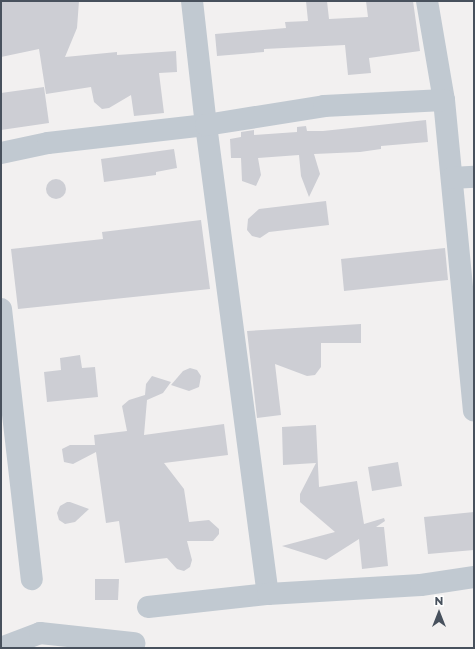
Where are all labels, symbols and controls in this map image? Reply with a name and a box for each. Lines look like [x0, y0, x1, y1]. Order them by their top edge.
north arrow [419, 593, 459, 633]
text: N [435, 594, 443, 608]

